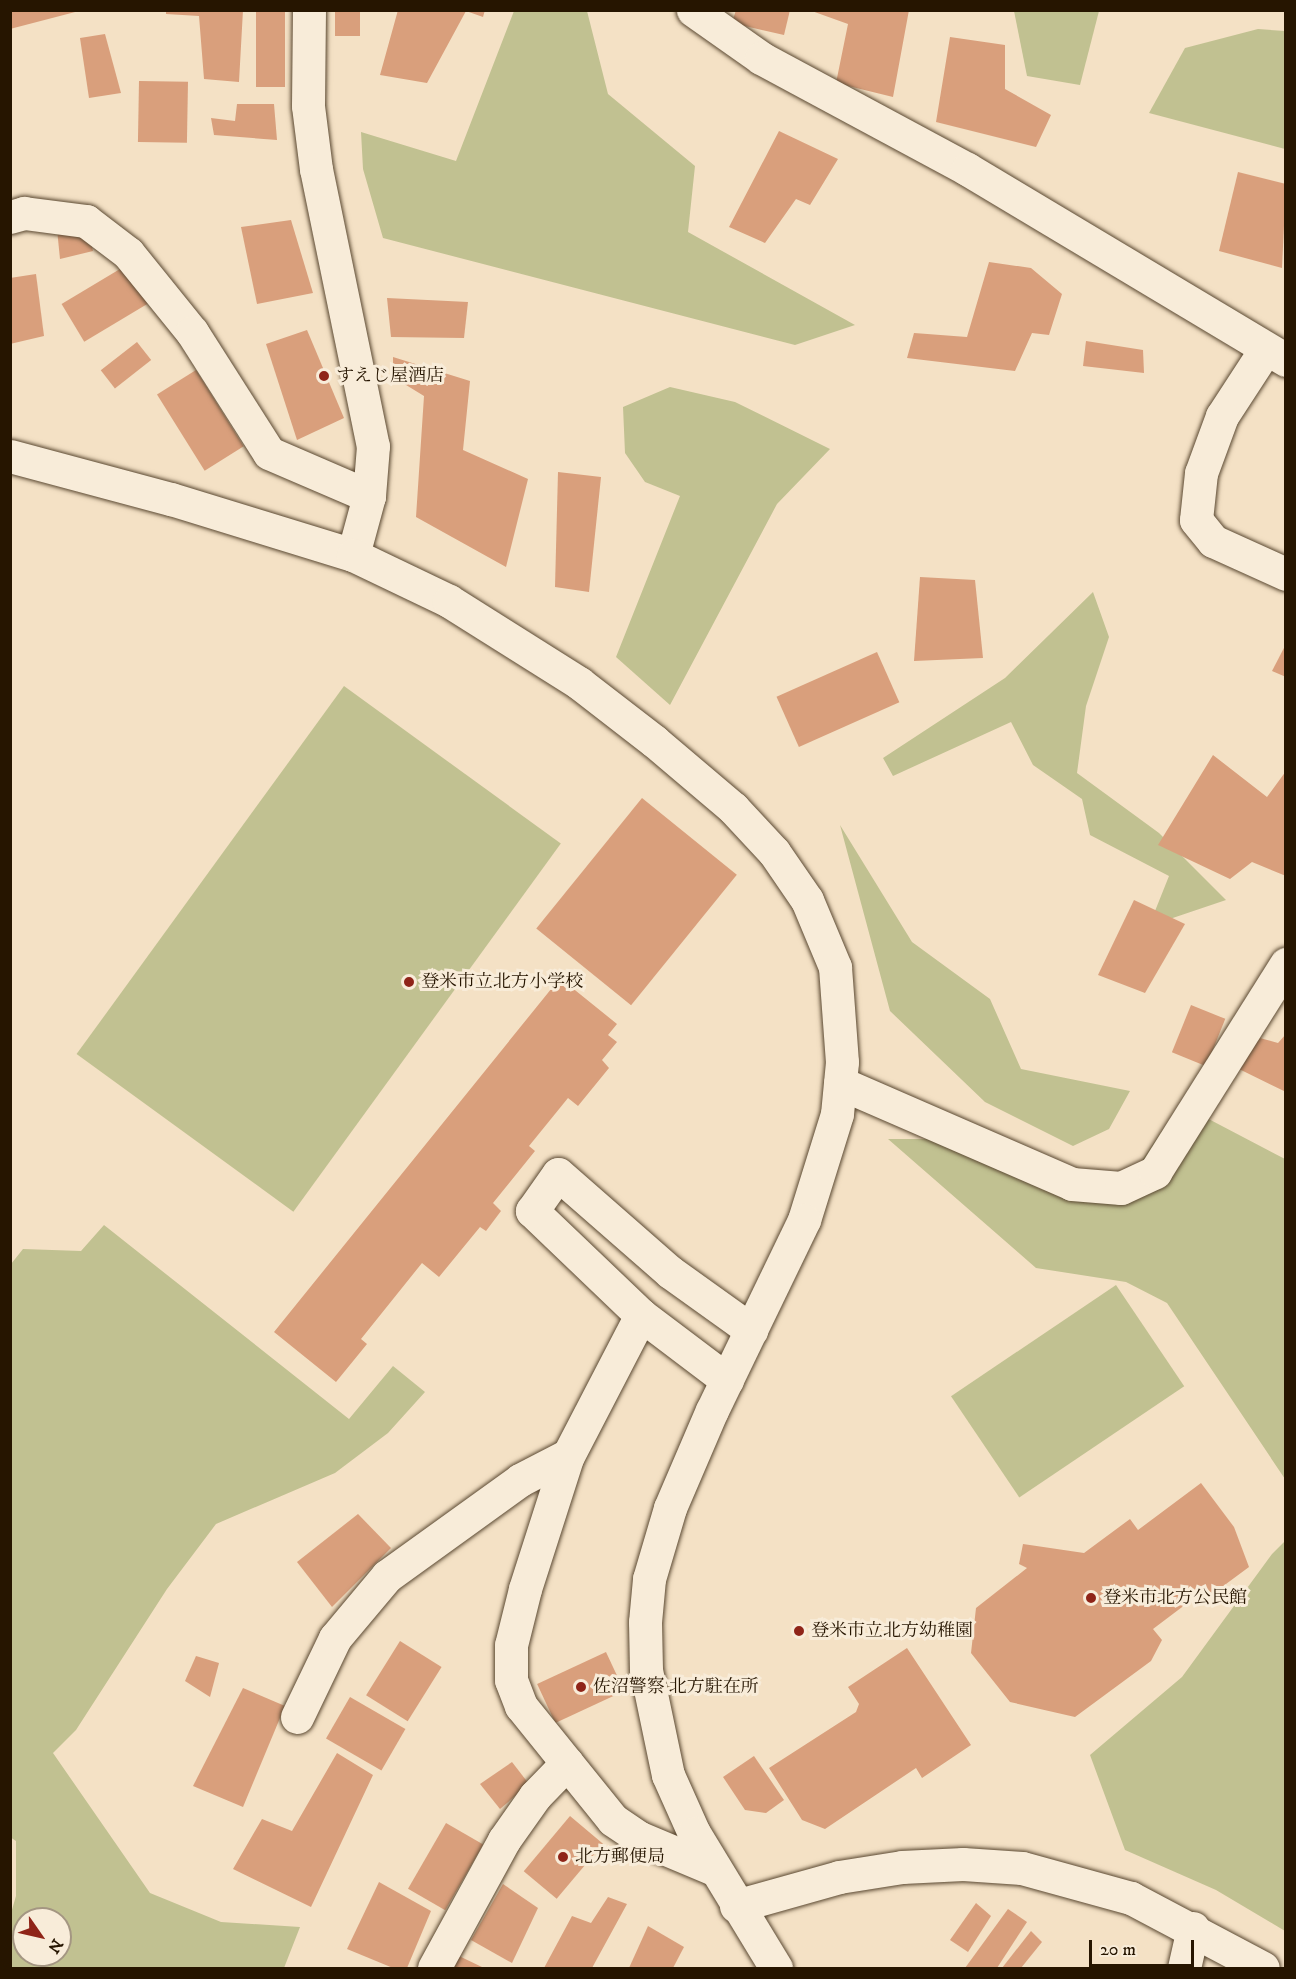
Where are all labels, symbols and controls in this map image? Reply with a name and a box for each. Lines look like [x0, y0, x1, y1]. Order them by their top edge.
place label: すえじ屋酒店 [336, 365, 444, 387]
marker: すえじ屋酒店 [317, 369, 331, 383]
place label: 登米市立北方小学校 [421, 971, 583, 993]
marker: 登米市立北方小学校 [402, 975, 416, 989]
place label: 登米市北方公民館 [1103, 1587, 1247, 1609]
marker: 登米市北方公民館 [1084, 1591, 1098, 1605]
place label: 登米市立北方幼稚園 [811, 1620, 973, 1642]
marker: 登米市立北方幼稚園 [792, 1624, 806, 1638]
place label: 佐沼警察 北方駐在所 [593, 1676, 759, 1698]
marker: 佐沼警察 北方駐在所 [574, 1680, 588, 1694]
place label: 北方郵便局 [575, 1846, 665, 1868]
marker: 北方郵便局 [556, 1850, 570, 1864]
north arrow [12, 1907, 72, 1967]
scale bar [1092, 1928, 1197, 1966]
text: N [43, 1935, 67, 1957]
text: 20 m [1100, 1939, 1136, 1961]

